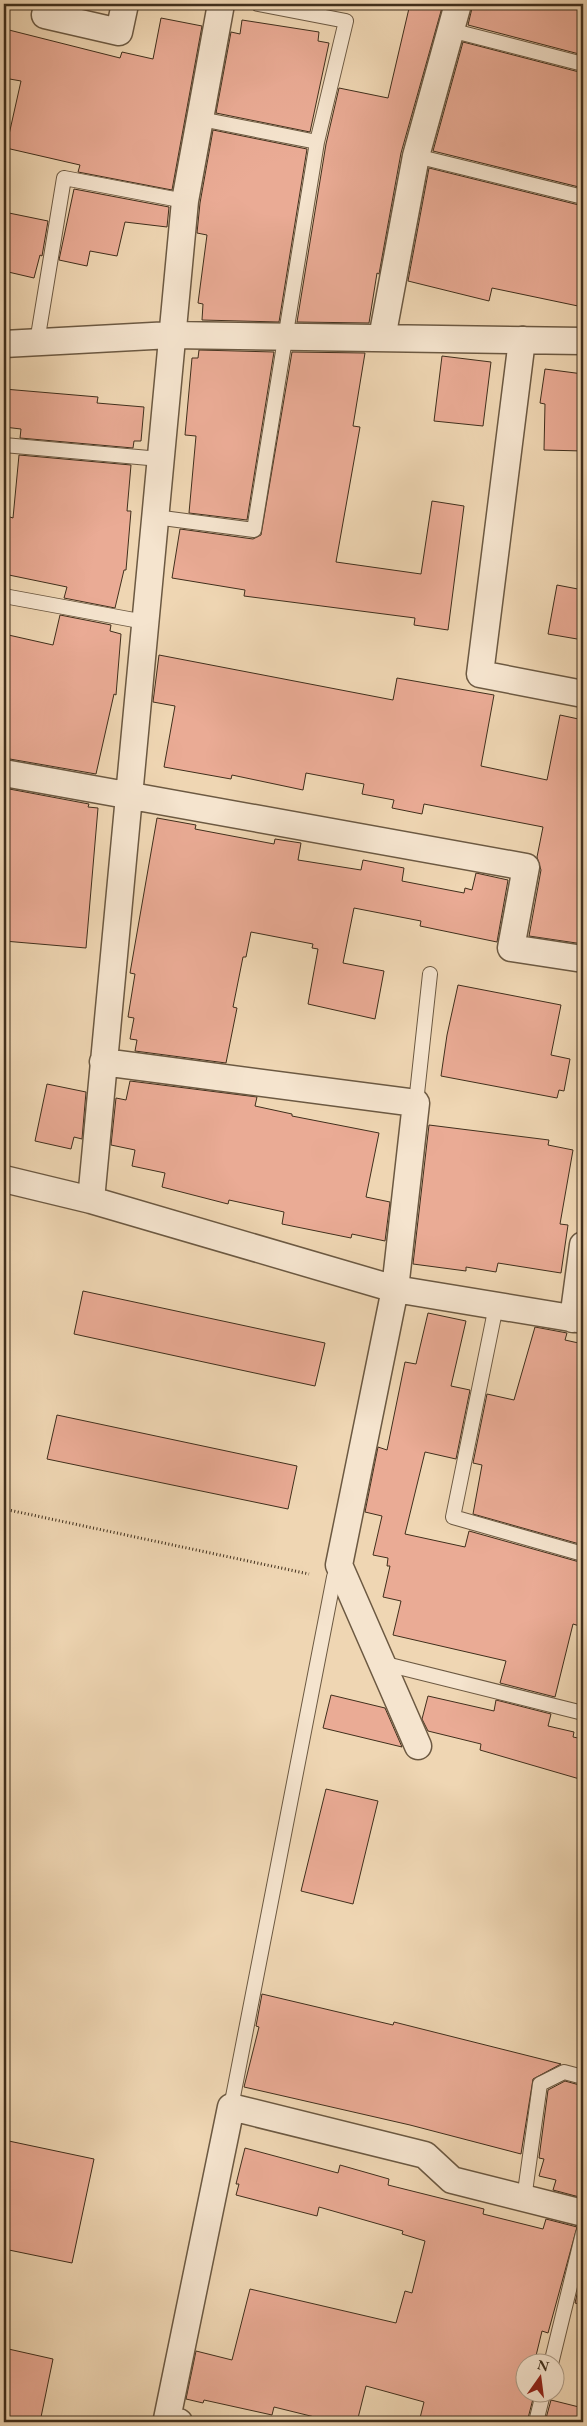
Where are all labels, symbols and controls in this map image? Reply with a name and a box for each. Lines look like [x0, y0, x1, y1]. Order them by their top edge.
north arrow [514, 2354, 564, 2404]
text: N [535, 2355, 551, 2376]

